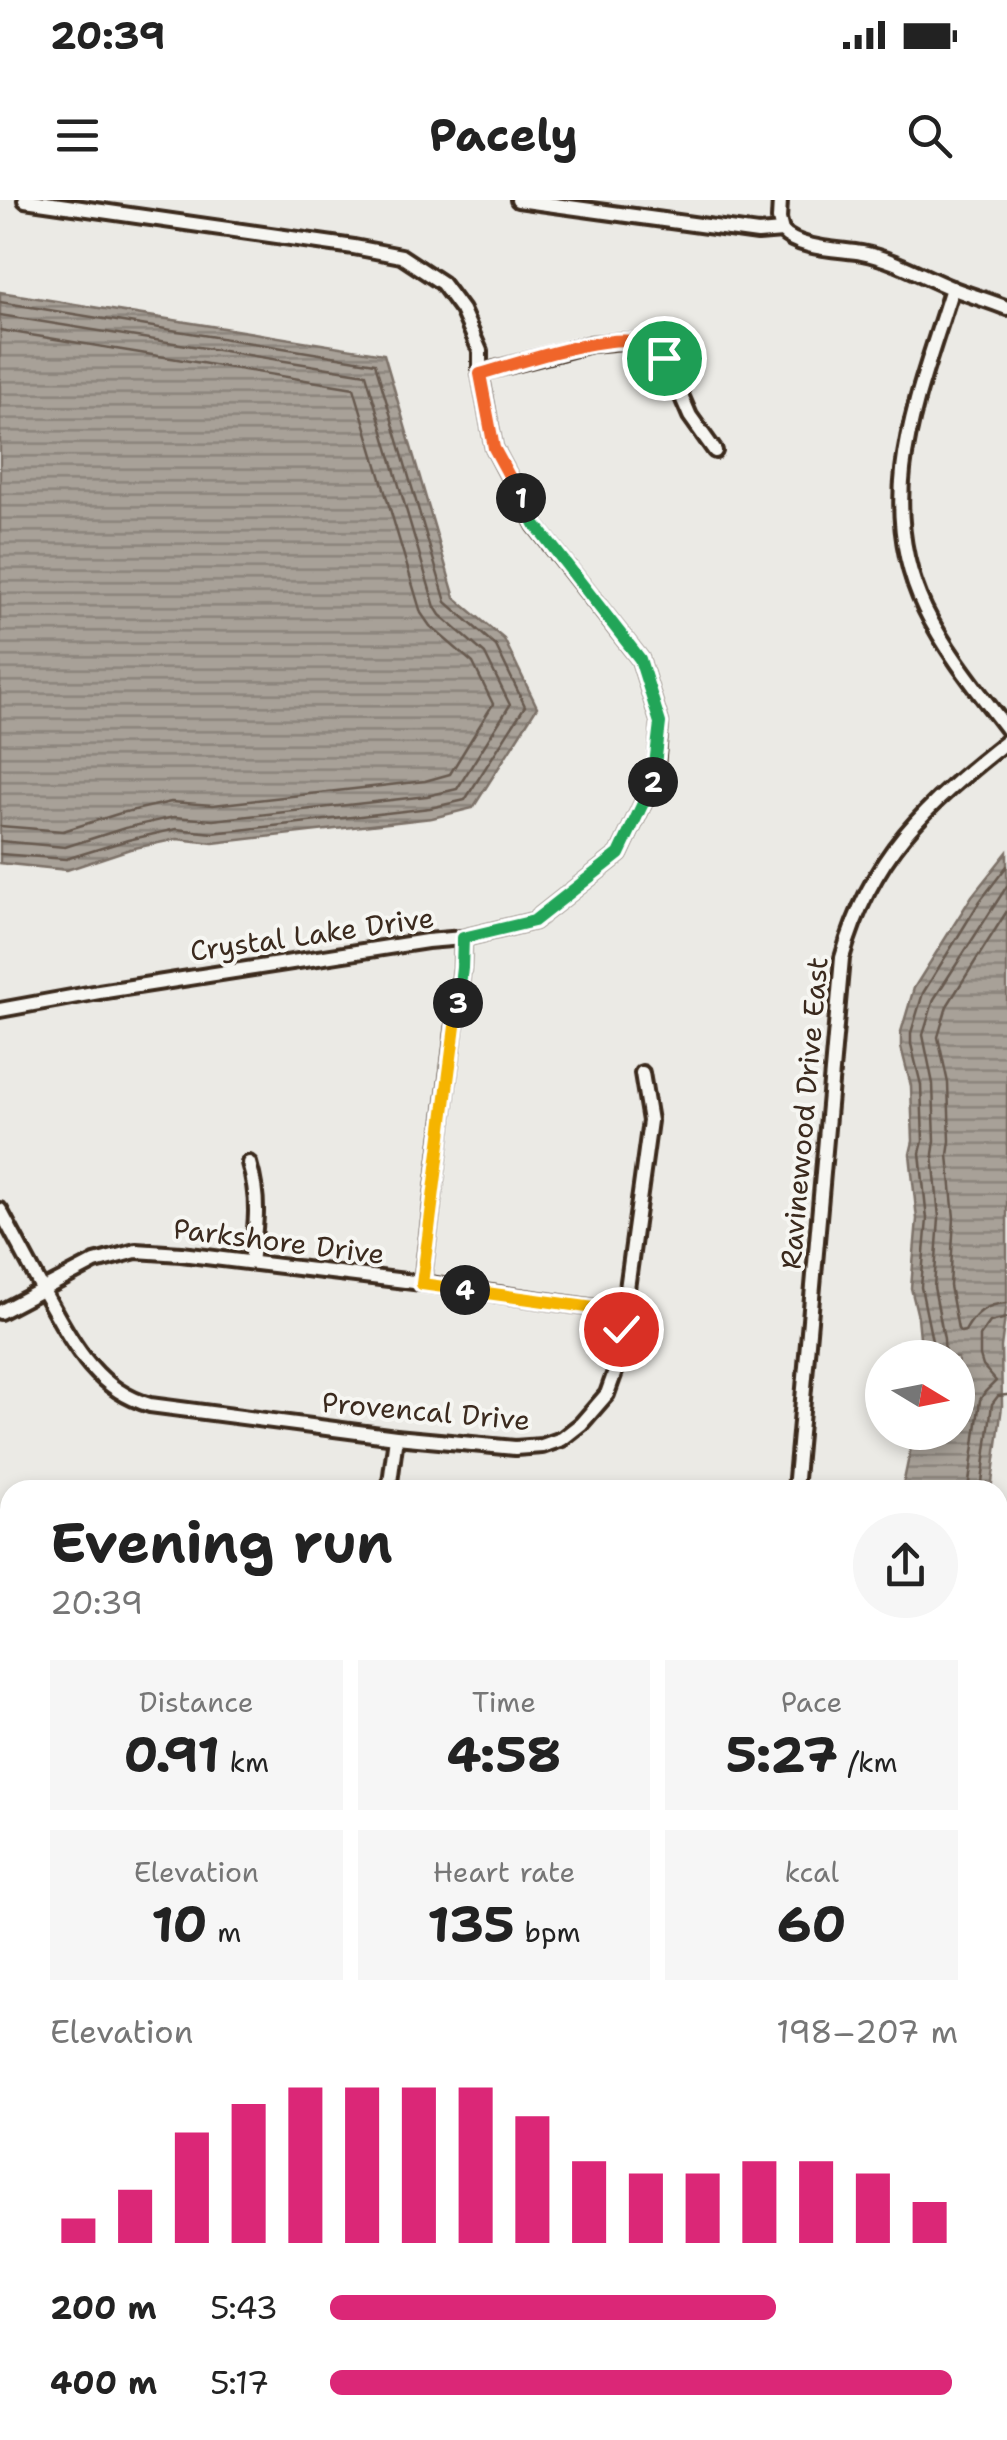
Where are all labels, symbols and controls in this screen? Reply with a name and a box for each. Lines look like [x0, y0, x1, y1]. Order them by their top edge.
text: 20:39 [50, 10, 165, 61]
text: Pacely [429, 105, 578, 165]
icon: menu [50, 108, 105, 163]
icon: search [902, 108, 957, 163]
pin [622, 316, 707, 401]
icon: arrive [637, 331, 692, 386]
pin: 1 [496, 473, 546, 523]
text: 1 [515, 479, 527, 517]
pin: 2 [628, 757, 678, 807]
text: 2 [643, 763, 663, 801]
street label: Crystal Lake Drive [187, 898, 437, 970]
street label: Ravinewood Drive East [771, 955, 837, 1271]
pin: 3 [433, 978, 483, 1028]
text: 3 [448, 984, 468, 1022]
street label: Parkshore Drive [171, 1209, 387, 1273]
pin: 4 [440, 1265, 490, 1315]
text: 4 [455, 1271, 475, 1309]
pin [579, 1287, 664, 1372]
icon: check [594, 1302, 649, 1357]
north arrow [865, 1340, 975, 1450]
map controls [865, 1340, 975, 1450]
street label: Provencal Drive [320, 1383, 532, 1439]
text: Evening run [50, 1506, 393, 1580]
button: share [853, 1513, 958, 1618]
text: 20:39 [50, 1581, 143, 1624]
text: Distance [139, 1683, 254, 1721]
text: Time [472, 1683, 536, 1721]
text: Pace [781, 1683, 842, 1721]
text: 0.91 [124, 1721, 220, 1788]
text: 4:58 [446, 1721, 562, 1788]
text: 5:27 [726, 1721, 838, 1788]
text: km [220, 1743, 269, 1781]
text: /km [838, 1743, 898, 1781]
text: Elevation [134, 1853, 259, 1891]
text: Heart rate [433, 1853, 575, 1891]
text: kcal [784, 1853, 839, 1891]
text: 10 [151, 1891, 208, 1958]
text: 135 [427, 1891, 515, 1958]
text: 60 [777, 1891, 846, 1958]
text: m [208, 1913, 241, 1951]
text: bpm [515, 1913, 581, 1951]
text: Elevation [50, 2010, 193, 2053]
text: 198–207 m [776, 2010, 958, 2053]
text: 200 m [50, 2286, 157, 2329]
text: 5:43 [210, 2286, 278, 2329]
text: 400 m [50, 2361, 157, 2404]
text: 5:17 [210, 2361, 269, 2404]

